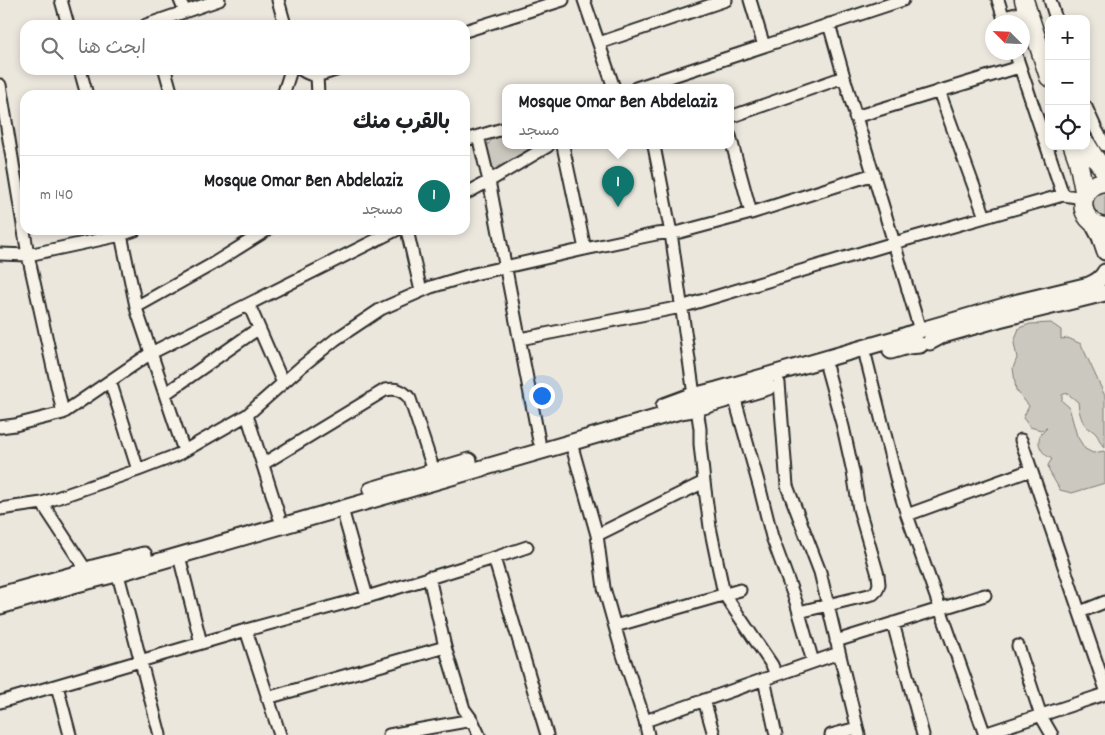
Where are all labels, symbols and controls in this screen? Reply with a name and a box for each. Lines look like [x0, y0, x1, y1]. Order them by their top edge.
north arrow [985, 15, 1030, 60]
map controls [1045, 15, 1090, 150]
button: + [1045, 15, 1090, 60]
search box [20, 20, 470, 75]
icon: search [38, 34, 66, 62]
text: ابحث هنا [78, 36, 146, 63]
button: − [1045, 60, 1090, 105]
popup [502, 84, 734, 149]
text: Mosque Omar Ben Abdelaziz [519, 90, 717, 117]
button: locate [1045, 105, 1090, 150]
text: بالقرب منك [353, 109, 450, 139]
text: مسجد [519, 120, 560, 143]
pin: 1 [602, 166, 634, 207]
text: Mosque Omar Ben Abdelaziz [204, 169, 403, 196]
text: 140 m [40, 184, 74, 207]
text: 1 [432, 184, 436, 207]
text: مسجد [362, 199, 403, 222]
your location [529, 383, 555, 409]

